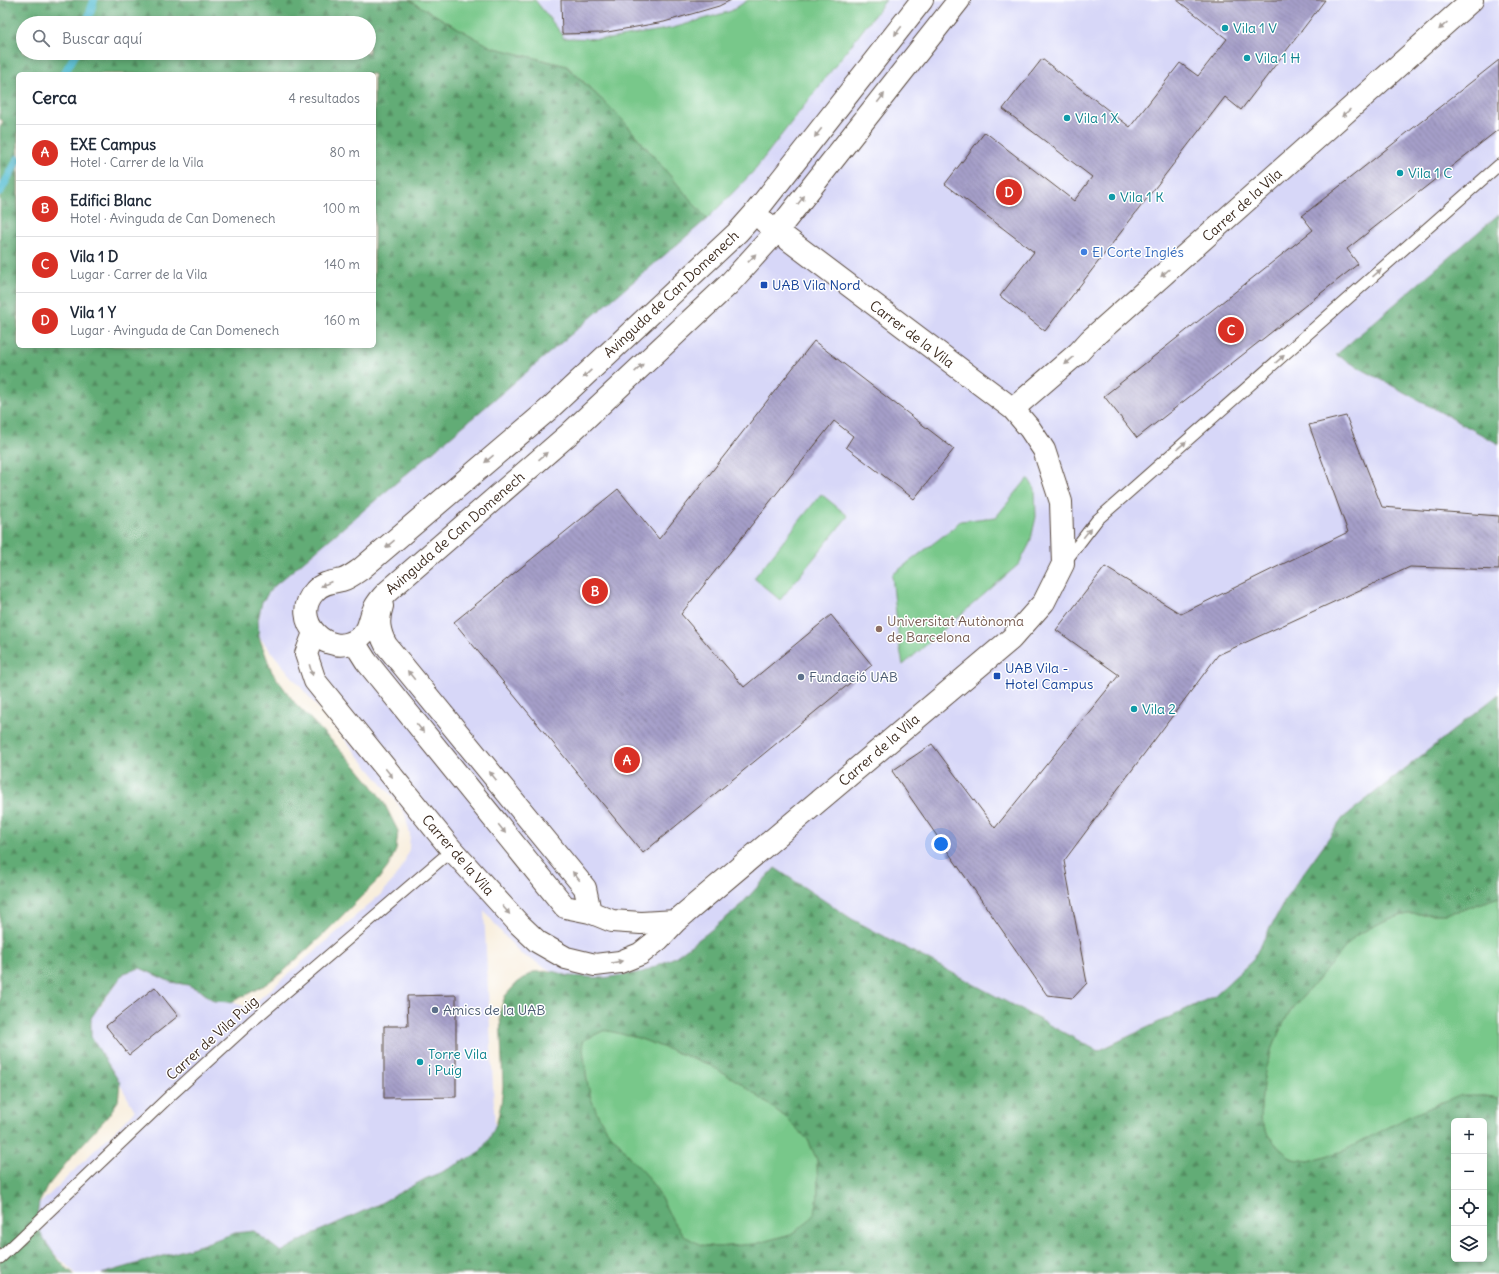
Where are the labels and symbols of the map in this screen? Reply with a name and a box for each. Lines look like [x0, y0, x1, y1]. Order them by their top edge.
place label: Vila 1 V [1233, 19, 1277, 37]
one-way arrow [1438, 21, 1448, 31]
marker: Vila 1 V [1220, 23, 1230, 33]
one-way arrow [894, 25, 902, 36]
place label: Vila 1 H [1255, 49, 1300, 67]
marker: Vila 1 H [1242, 53, 1252, 63]
one-way arrow [877, 93, 886, 104]
one-way arrow [1341, 108, 1351, 117]
place label: Vila 1 X [1075, 109, 1119, 127]
marker: Vila 1 X [1062, 113, 1072, 123]
one-way arrow [813, 128, 822, 139]
street label: Carrer de la Vila [1198, 164, 1286, 246]
place label: Vila 1 C [1408, 164, 1452, 182]
marker: Vila 1 C [1395, 168, 1405, 178]
pin: D [996, 177, 1022, 207]
place label: Vila 1 K [1120, 188, 1164, 206]
marker: Vila 1 K [1107, 192, 1117, 202]
one-way arrow [797, 195, 805, 206]
street label: Avinguda de Can Domenech [600, 227, 742, 361]
place label: El Corte Inglés [1092, 243, 1184, 261]
marker: El Corte Inglés [1079, 247, 1089, 257]
one-way arrow [747, 253, 757, 263]
one-way arrow [1372, 268, 1383, 277]
one-way arrow [1160, 269, 1170, 278]
place label: UAB Vila Nord [772, 276, 861, 294]
marker: UAB Vila Nord [759, 280, 769, 290]
street label: Carrer de la Vila [866, 296, 958, 372]
pin: C [1218, 315, 1244, 345]
one-way arrow [1275, 354, 1285, 363]
one-way arrow [1064, 356, 1074, 365]
one-way arrow [634, 363, 644, 373]
one-way arrow [582, 369, 592, 378]
one-way arrow [1177, 440, 1188, 449]
one-way arrow [538, 451, 548, 461]
one-way arrow [484, 455, 495, 464]
street label: Avinguda de Can Domenech [382, 468, 528, 598]
one-way arrow [1083, 527, 1091, 538]
one-way arrow [385, 539, 396, 548]
pin: B [582, 576, 608, 606]
one-way arrow [320, 581, 332, 587]
place label: Universitat Autònoma de Barcelona [887, 612, 1024, 646]
marker: Universitat Autònoma de Barcelona [874, 624, 884, 634]
place label: UAB Vila - Hotel Campus [1005, 659, 1093, 693]
one-way arrow [308, 664, 314, 676]
place label: Fundació UAB [809, 668, 898, 686]
one-way arrow [406, 670, 415, 681]
marker: UAB Vila - Hotel Campus [992, 671, 1002, 681]
marker: Fundació UAB [796, 672, 806, 682]
place label: Vila 2 [1142, 700, 1176, 718]
marker: Vila 2 [1129, 704, 1139, 714]
street label: Carrer de la Vila [835, 710, 923, 790]
one-way arrow [416, 722, 425, 733]
pin: A [614, 745, 640, 775]
one-way arrow [385, 767, 394, 778]
one-way arrow [489, 771, 498, 781]
street label: Carrer de la Vila [418, 811, 498, 899]
one-way arrow [498, 823, 507, 834]
your location [931, 834, 951, 854]
one-way arrow [571, 871, 580, 882]
one-way arrow [502, 904, 511, 915]
one-way arrow [611, 958, 624, 964]
street label: Carrer de Vila Puig [162, 992, 262, 1084]
place label: Amics de la UAB [443, 1001, 545, 1019]
marker: Amics de la UAB [430, 1005, 440, 1015]
place label: Torre Vila i Puig [428, 1045, 487, 1079]
marker: Torre Vila i Puig [415, 1057, 425, 1067]

